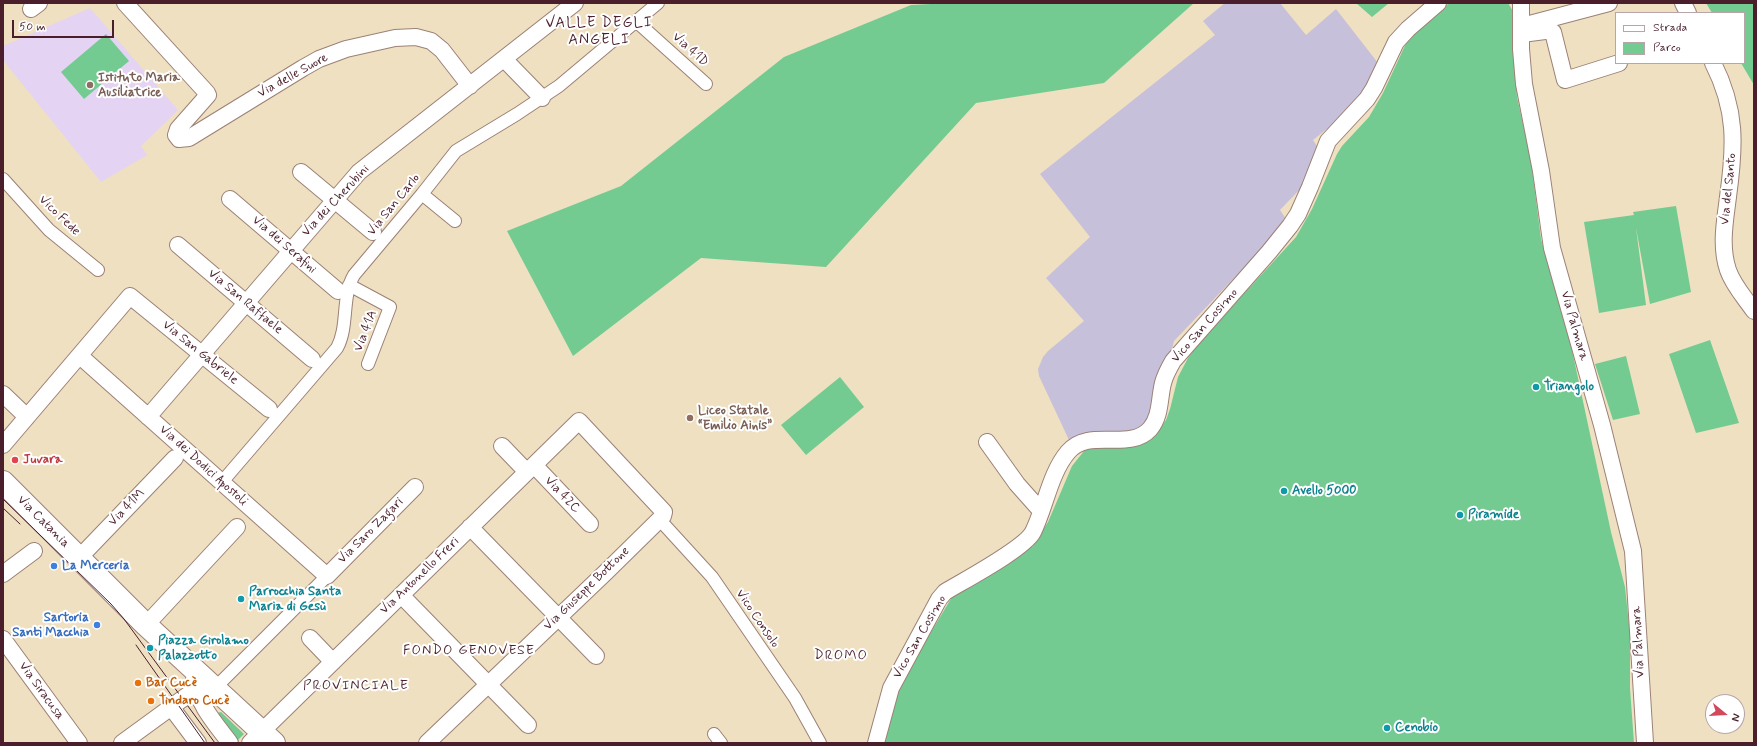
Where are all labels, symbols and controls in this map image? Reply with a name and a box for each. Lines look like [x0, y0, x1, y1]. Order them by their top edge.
scale bar [14, 12, 116, 38]
legend [1615, 12, 1745, 64]
district label: VALLE DEGLI ANGELI [545, 15, 653, 50]
text: 50 m [19, 19, 46, 35]
text: Strada [1653, 20, 1687, 36]
street label: Via 41D [669, 30, 711, 70]
text: Parco [1653, 40, 1681, 56]
street label: Via delle Suore [255, 50, 331, 102]
place label: Istituto Maria Ausiliatrice [98, 70, 180, 101]
marker: Istituto Maria Ausiliatrice [85, 80, 95, 90]
street label: Via del Santo [1717, 152, 1741, 226]
street label: Via dei Cherubini [299, 162, 373, 240]
street label: Via San Carlo [364, 171, 424, 239]
street label: Vico Fede [35, 192, 83, 240]
street label: Via dei Serafini [248, 213, 320, 277]
street label: Via San Raffaele [204, 266, 286, 338]
street label: Vico San Cosimo [1168, 286, 1242, 366]
street label: Via Palmara [1557, 289, 1591, 363]
street label: Via 41A [351, 308, 381, 354]
street label: Via San Gabriele [159, 318, 241, 388]
place label: Triangolo [1544, 379, 1594, 395]
marker: Triangolo [1531, 382, 1541, 392]
place label: Liceo Statale “Emilio Ainis” [698, 403, 772, 434]
marker: Liceo Statale “Emilio Ainis” [685, 413, 695, 423]
street label: Via dei Dodici Apostoli [156, 422, 250, 510]
place label: Juvara [23, 452, 63, 468]
marker: Juvara [10, 455, 20, 465]
street label: Via 42C [541, 473, 583, 517]
place label: Avello 5000 [1292, 483, 1356, 499]
street label: Via 41M [105, 486, 149, 530]
marker: Avello 5000 [1279, 486, 1289, 496]
street label: Via Catania [13, 492, 73, 552]
street label: Via Saro Zagari [335, 495, 407, 567]
place label: Piramide [1468, 507, 1519, 523]
marker: Piramide [1455, 510, 1465, 520]
street label: Via Antonello Freri [377, 534, 463, 618]
street label: Via Giuseppe Bottone [541, 544, 633, 634]
place label: La Merceria [62, 558, 130, 574]
marker: La Merceria [49, 561, 59, 571]
place label: Parrocchia Santa Maria di Gesù [249, 584, 341, 615]
street label: Vico Consolo [732, 587, 782, 651]
street label: Vico San Cosimo [890, 593, 950, 681]
marker: Parrocchia Santa Maria di Gesù [236, 594, 246, 604]
street label: Via Palmara [1629, 606, 1649, 678]
place label: Sartoria Santi Macchia [12, 610, 89, 641]
marker: Sartoria Santi Macchia [92, 620, 102, 630]
place label: Piazza Girolamo Palazzotto [158, 633, 249, 664]
marker: Piazza Girolamo Palazzotto [145, 643, 155, 653]
district label: FONDO GENOVESE [402, 643, 536, 659]
district label: DROMO [815, 648, 867, 664]
street label: Via Siracusa [15, 659, 67, 723]
place label: Bar Cucè [146, 675, 197, 691]
marker: Bar Cucè [133, 678, 143, 688]
district label: PROVINCIALE [304, 678, 408, 694]
place label: Tindaro Cucè [159, 693, 229, 709]
north arrow [1705, 694, 1745, 734]
marker: Tindaro Cucè [146, 696, 156, 706]
text: N [1728, 712, 1743, 723]
place label: Cenobio [1395, 720, 1438, 736]
marker: Cenobio [1382, 723, 1392, 733]

